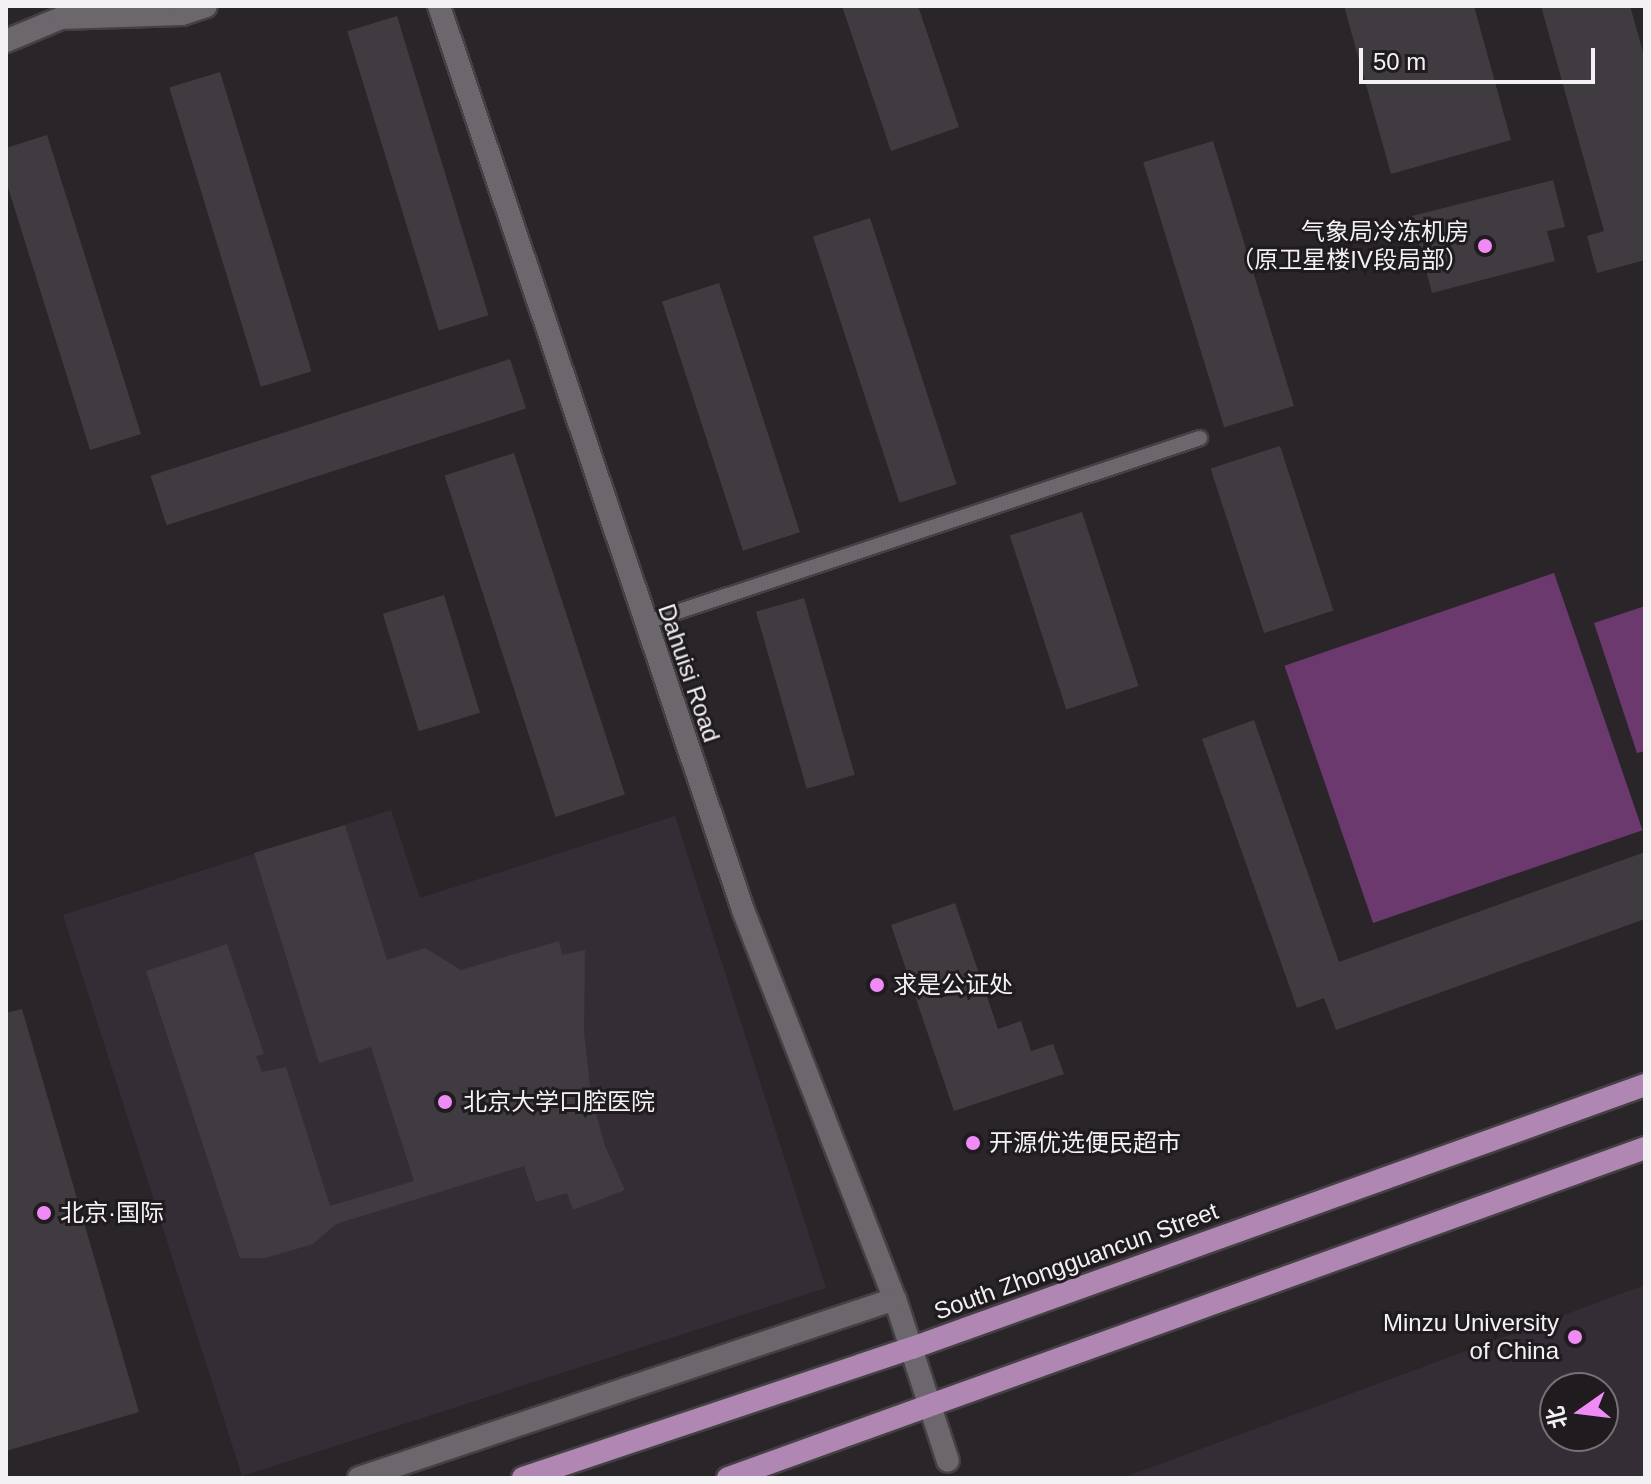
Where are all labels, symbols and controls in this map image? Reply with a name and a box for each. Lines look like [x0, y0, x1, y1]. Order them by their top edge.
scale bar [1363, 32, 1599, 82]
text: 50 m [1373, 48, 1426, 75]
place label: 气象局冷冻机房 （原卫星楼IV段局部） [1230, 218, 1469, 274]
marker: 气象局冷冻机房 （原卫星楼IV段局部） [1476, 237, 1494, 255]
street label: Dahuisi Road [652, 600, 726, 746]
place label: 求是公证处 [893, 971, 1013, 999]
marker: 求是公证处 [868, 976, 886, 994]
place label: 北京大学口腔医院 [463, 1088, 655, 1116]
marker: 北京大学口腔医院 [434, 1091, 456, 1113]
place label: 开源优选便民超市 [989, 1129, 1181, 1157]
marker: 开源优选便民超市 [964, 1134, 982, 1152]
street label: South Zhongguancun Street [930, 1196, 1222, 1326]
place label: 北京·国际 [60, 1199, 164, 1227]
marker: 北京·国际 [35, 1204, 53, 1222]
place label: Minzu University of China [1383, 1309, 1559, 1365]
marker: Minzu University of China [1566, 1328, 1584, 1346]
north arrow [1539, 1372, 1619, 1452]
text: 北 [1542, 1404, 1572, 1431]

